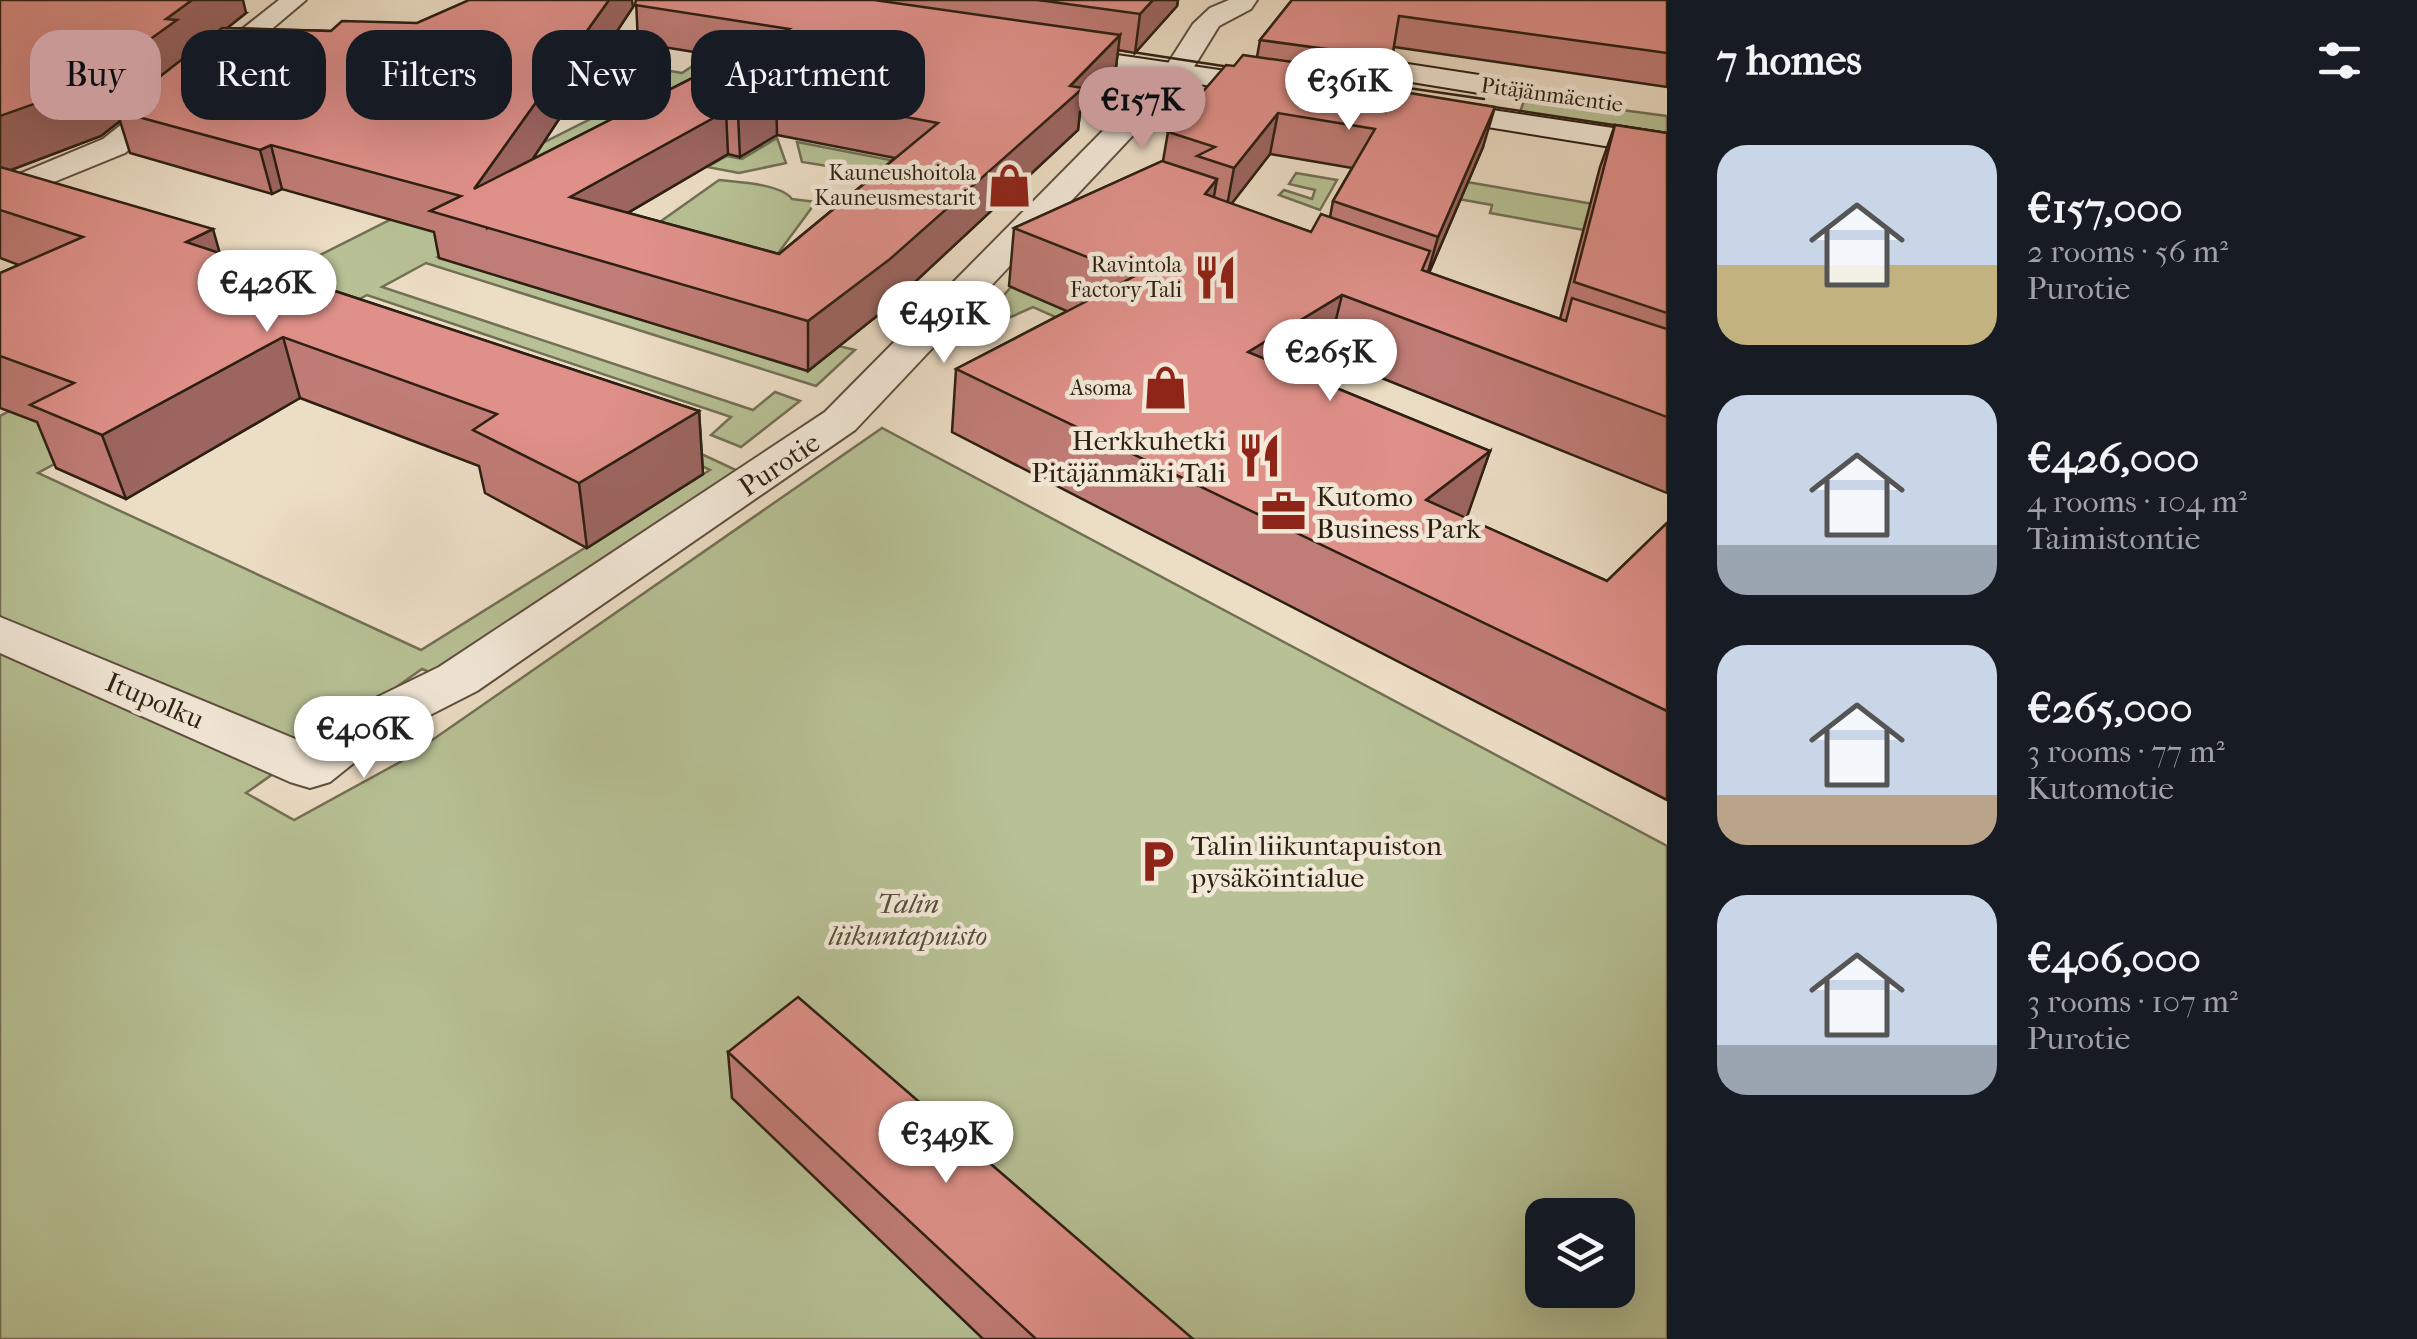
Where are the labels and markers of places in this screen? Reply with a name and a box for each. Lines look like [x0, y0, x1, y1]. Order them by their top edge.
pin: €361K [1279, 48, 1419, 133]
pin: €157K [1072, 67, 1212, 152]
place label: Kauneushoitola Kauneusmestarit [814, 160, 977, 211]
shop icon: Kauneushoitola Kauneusmestarit [985, 161, 1033, 209]
pin: €426K [197, 250, 337, 335]
place label: Ravintola Factory Tali [1070, 252, 1183, 303]
restaurant icon: Ravintola Factory Tali [1191, 253, 1239, 301]
pin: €491K [874, 281, 1014, 366]
pin: €265K [1260, 319, 1400, 404]
shop icon: Asoma [1141, 363, 1189, 411]
place label: Asoma [1069, 375, 1133, 401]
place label: Herkkuhetki Pitäjänmäki Tali [1031, 424, 1226, 489]
restaurant icon: Herkkuhetki Pitäjänmäki Tali [1235, 432, 1283, 480]
place label: Kutomo Business Park [1316, 480, 1482, 545]
office icon: Kutomo Business Park [1259, 488, 1307, 536]
pin: €406K [294, 696, 434, 781]
place label: Talin liikuntapuiston pysäköintialue [1190, 829, 1442, 894]
parking icon: Talin liikuntapuiston pysäköintialue [1134, 837, 1182, 885]
pin: €349K [876, 1101, 1016, 1186]

